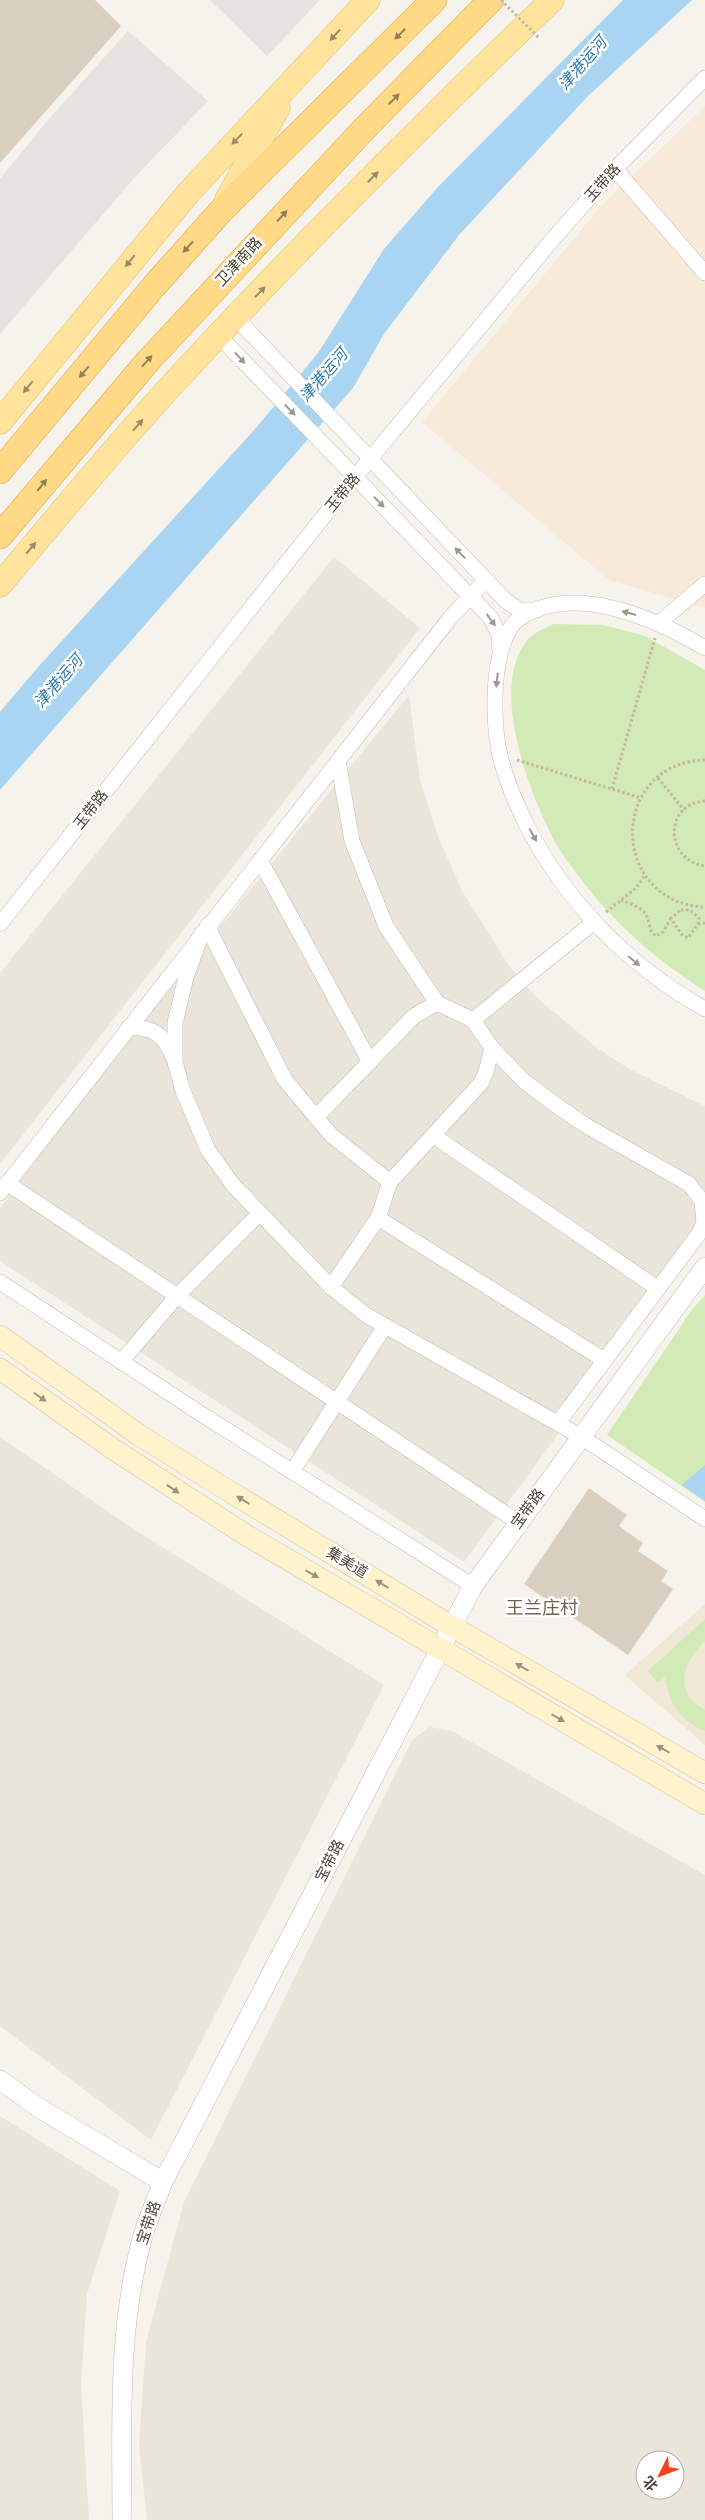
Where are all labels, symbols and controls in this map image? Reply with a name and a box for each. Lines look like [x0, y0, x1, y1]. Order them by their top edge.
one-way arrow [394, 28, 406, 40]
one-way arrow [329, 29, 341, 41]
water label: 津港运河 [555, 31, 613, 94]
one-way arrow [387, 93, 399, 105]
one-way arrow [231, 133, 243, 145]
street label: 玉带路 [581, 160, 625, 206]
one-way arrow [367, 171, 379, 183]
one-way arrow [276, 211, 288, 223]
street label: 卫津南路 [212, 234, 266, 290]
one-way arrow [183, 241, 194, 253]
one-way arrow [125, 255, 136, 268]
one-way arrow [254, 287, 266, 299]
water label: 津港运河 [296, 343, 354, 406]
one-way arrow [234, 351, 246, 363]
one-way arrow [142, 355, 153, 368]
one-way arrow [78, 365, 89, 378]
one-way arrow [22, 381, 33, 394]
one-way arrow [284, 404, 296, 416]
one-way arrow [132, 418, 143, 431]
street label: 玉带路 [321, 470, 365, 516]
one-way arrow [37, 479, 48, 492]
one-way arrow [373, 496, 385, 508]
one-way arrow [26, 541, 37, 554]
one-way arrow [454, 547, 466, 559]
one-way arrow [622, 608, 637, 616]
one-way arrow [486, 613, 496, 627]
water label: 津港运河 [31, 649, 89, 712]
one-way arrow [493, 672, 501, 688]
street label: 玉带路 [70, 786, 112, 834]
one-way arrow [528, 828, 537, 842]
one-way arrow [627, 955, 640, 966]
one-way arrow [33, 1392, 47, 1402]
one-way arrow [167, 1485, 180, 1494]
street label: 宝带路 [507, 1485, 549, 1533]
one-way arrow [237, 1496, 250, 1505]
street label: 集美道 [323, 1543, 371, 1583]
one-way arrow [305, 1570, 319, 1579]
one-way arrow [376, 1580, 389, 1589]
district label: 王兰庄村 [506, 1598, 578, 1619]
one-way arrow [516, 1663, 529, 1672]
one-way arrow [551, 1714, 565, 1723]
one-way arrow [656, 1744, 669, 1753]
street label: 宝带路 [311, 1837, 349, 1885]
street label: 宝带路 [133, 2199, 165, 2247]
north arrow [635, 2450, 685, 2500]
text: 北 [640, 2472, 662, 2494]

